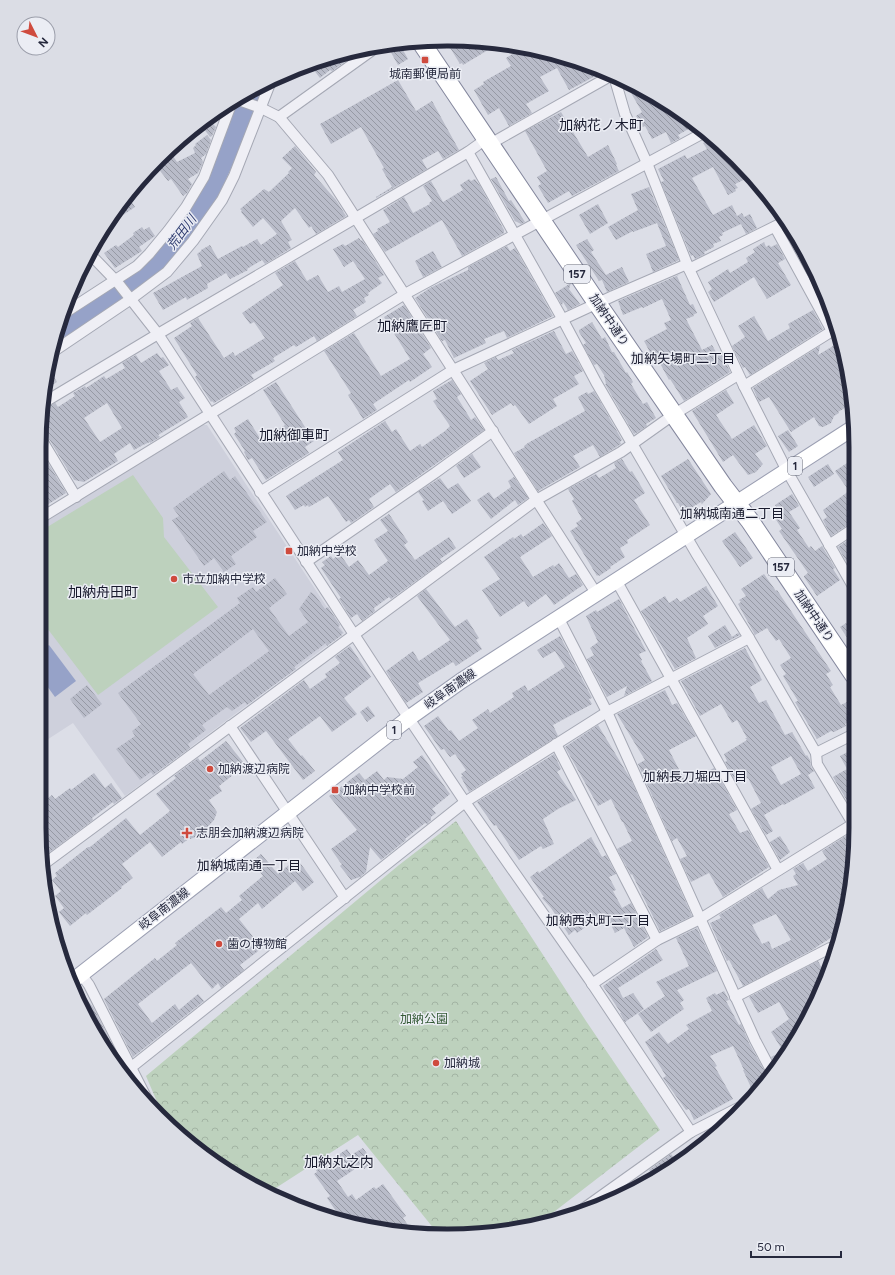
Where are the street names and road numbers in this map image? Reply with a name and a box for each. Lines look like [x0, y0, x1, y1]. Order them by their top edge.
road number: 157 [564, 265, 590, 283]
street label: 加納中通り [586, 291, 632, 349]
road number: 1 [788, 457, 802, 475]
road number: 157 [768, 558, 794, 576]
street label: 加納中通り [791, 587, 837, 645]
street label: 岐阜南濃線 [421, 666, 479, 712]
road number: 1 [387, 721, 401, 739]
street label: 岐阜南濃線 [136, 885, 192, 933]

